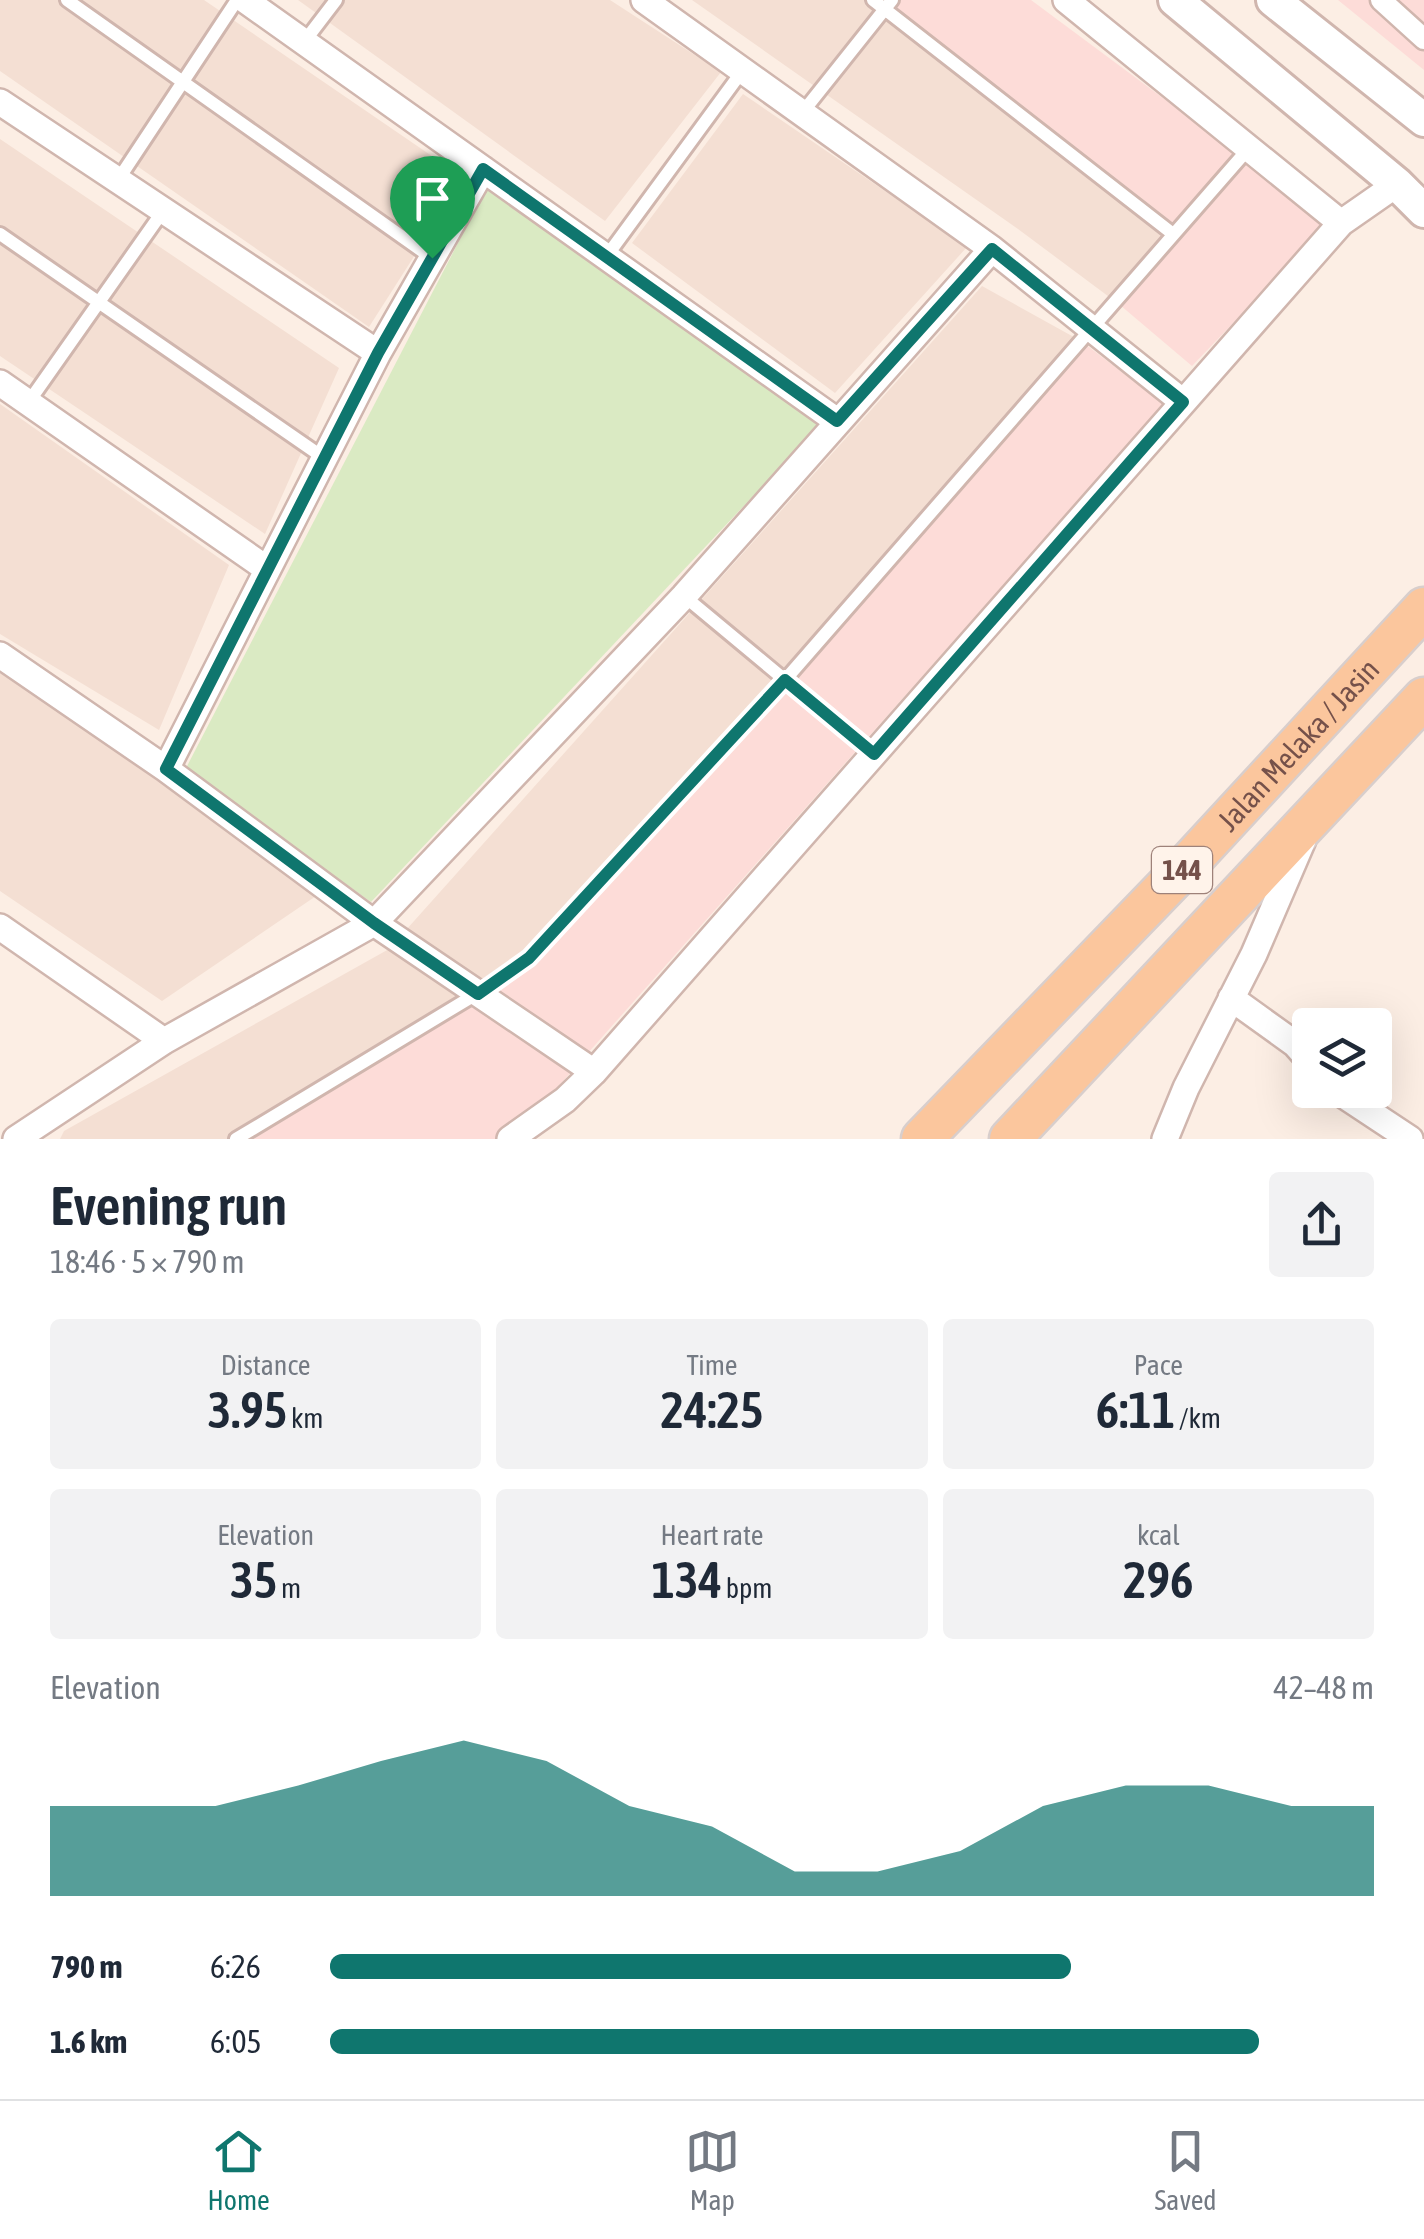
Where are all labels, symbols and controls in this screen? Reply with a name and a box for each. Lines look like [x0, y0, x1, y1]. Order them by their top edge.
pin [390, 156, 475, 259]
icon: arrive [405, 171, 460, 226]
street label: Jalan Melaka / Jasin [1211, 652, 1385, 837]
road number: 144 [1152, 847, 1212, 893]
map controls [1292, 1008, 1392, 1108]
button: layers [1292, 1008, 1392, 1108]
button: share [1269, 1172, 1374, 1277]
text: Evening run [50, 1174, 287, 1237]
text: 18:46 · 5 × 790 m [50, 1243, 244, 1280]
text: Distance [221, 1349, 311, 1381]
text: Time [686, 1349, 738, 1381]
text: Pace [1134, 1349, 1183, 1381]
text: 3.95 [208, 1381, 287, 1439]
text: 24:25 [661, 1381, 763, 1439]
text: 6:11 [1096, 1381, 1175, 1439]
text: km [287, 1402, 324, 1434]
text: /km [1175, 1402, 1221, 1434]
text: Elevation [217, 1519, 314, 1551]
text: Heart rate [660, 1519, 764, 1551]
text: kcal [1137, 1519, 1180, 1551]
text: 35 [230, 1551, 277, 1609]
text: 134 [651, 1551, 722, 1609]
text: 296 [1123, 1551, 1194, 1609]
text: m [277, 1572, 301, 1604]
text: bpm [722, 1572, 773, 1604]
text: Elevation [50, 1669, 161, 1706]
text: 42–48 m [1274, 1669, 1374, 1706]
text: 790 m [50, 1948, 123, 1985]
text: 6:26 [210, 1948, 261, 1985]
text: 1.6 km [50, 2023, 127, 2060]
text: 6:05 [210, 2023, 261, 2060]
tab: Home [207, 2124, 270, 2216]
tab: Map [685, 2124, 740, 2216]
tab: Saved [1155, 2124, 1217, 2216]

